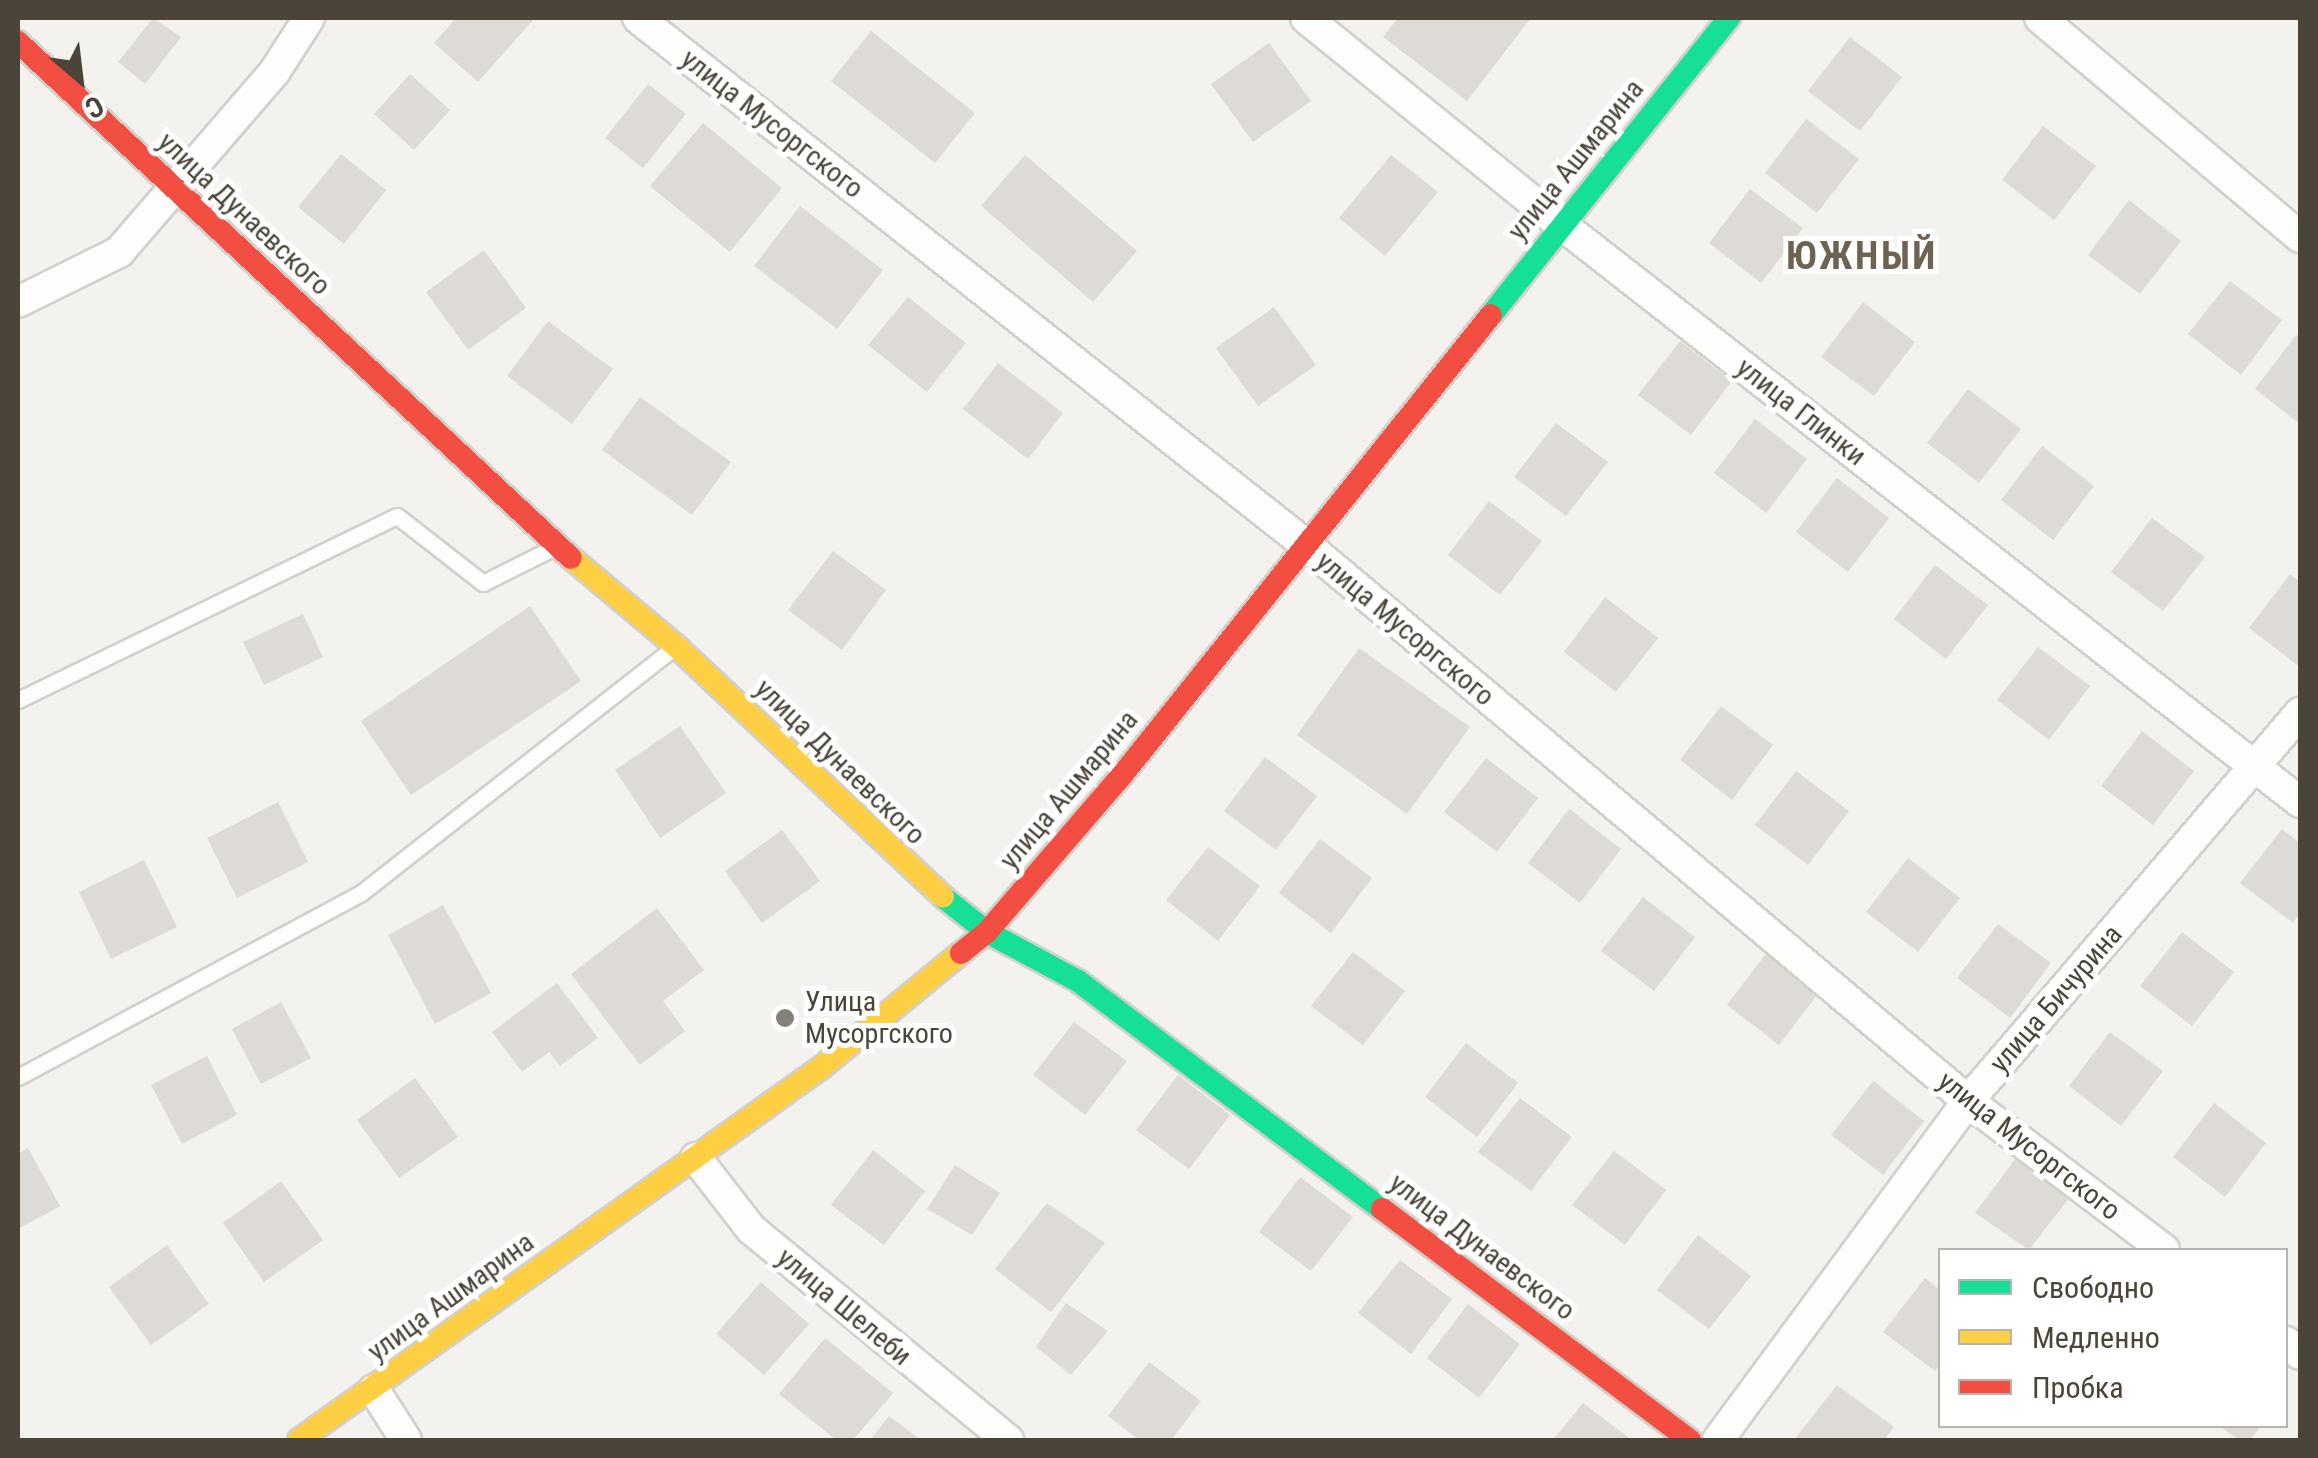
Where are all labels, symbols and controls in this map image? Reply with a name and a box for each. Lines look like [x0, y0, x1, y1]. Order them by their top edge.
north arrow [30, 30, 130, 130]
street label: улица Мусоргского [674, 42, 870, 206]
street label: улица Ашмарина [1501, 73, 1651, 247]
text: С [80, 89, 109, 125]
street label: улица Дунаевского [151, 125, 337, 303]
district label: ЮЖНЫЙ [1786, 234, 1938, 280]
street label: улица Глинки [1730, 351, 1872, 473]
street label: улица Мусоргского [1309, 545, 1501, 713]
street label: улица Дунаевского [748, 672, 932, 852]
street label: улица Ашмарина [993, 704, 1145, 876]
street label: улица Бичурина [1983, 918, 2129, 1080]
place label: Улица Мусоргского [805, 985, 953, 1051]
marker: Улица Мусоргского [774, 1007, 796, 1029]
street label: улица Мусоргского [1931, 1064, 2127, 1228]
street label: улица Дунаевского [1383, 1166, 1581, 1328]
street label: улица Ашмарина [361, 1225, 541, 1369]
street label: улица Шелеби [770, 1241, 918, 1373]
legend [1938, 1248, 2288, 1428]
text: Свободно [2032, 1270, 2154, 1305]
text: Медленно [2032, 1320, 2160, 1355]
text: Пробка [2032, 1370, 2124, 1405]

